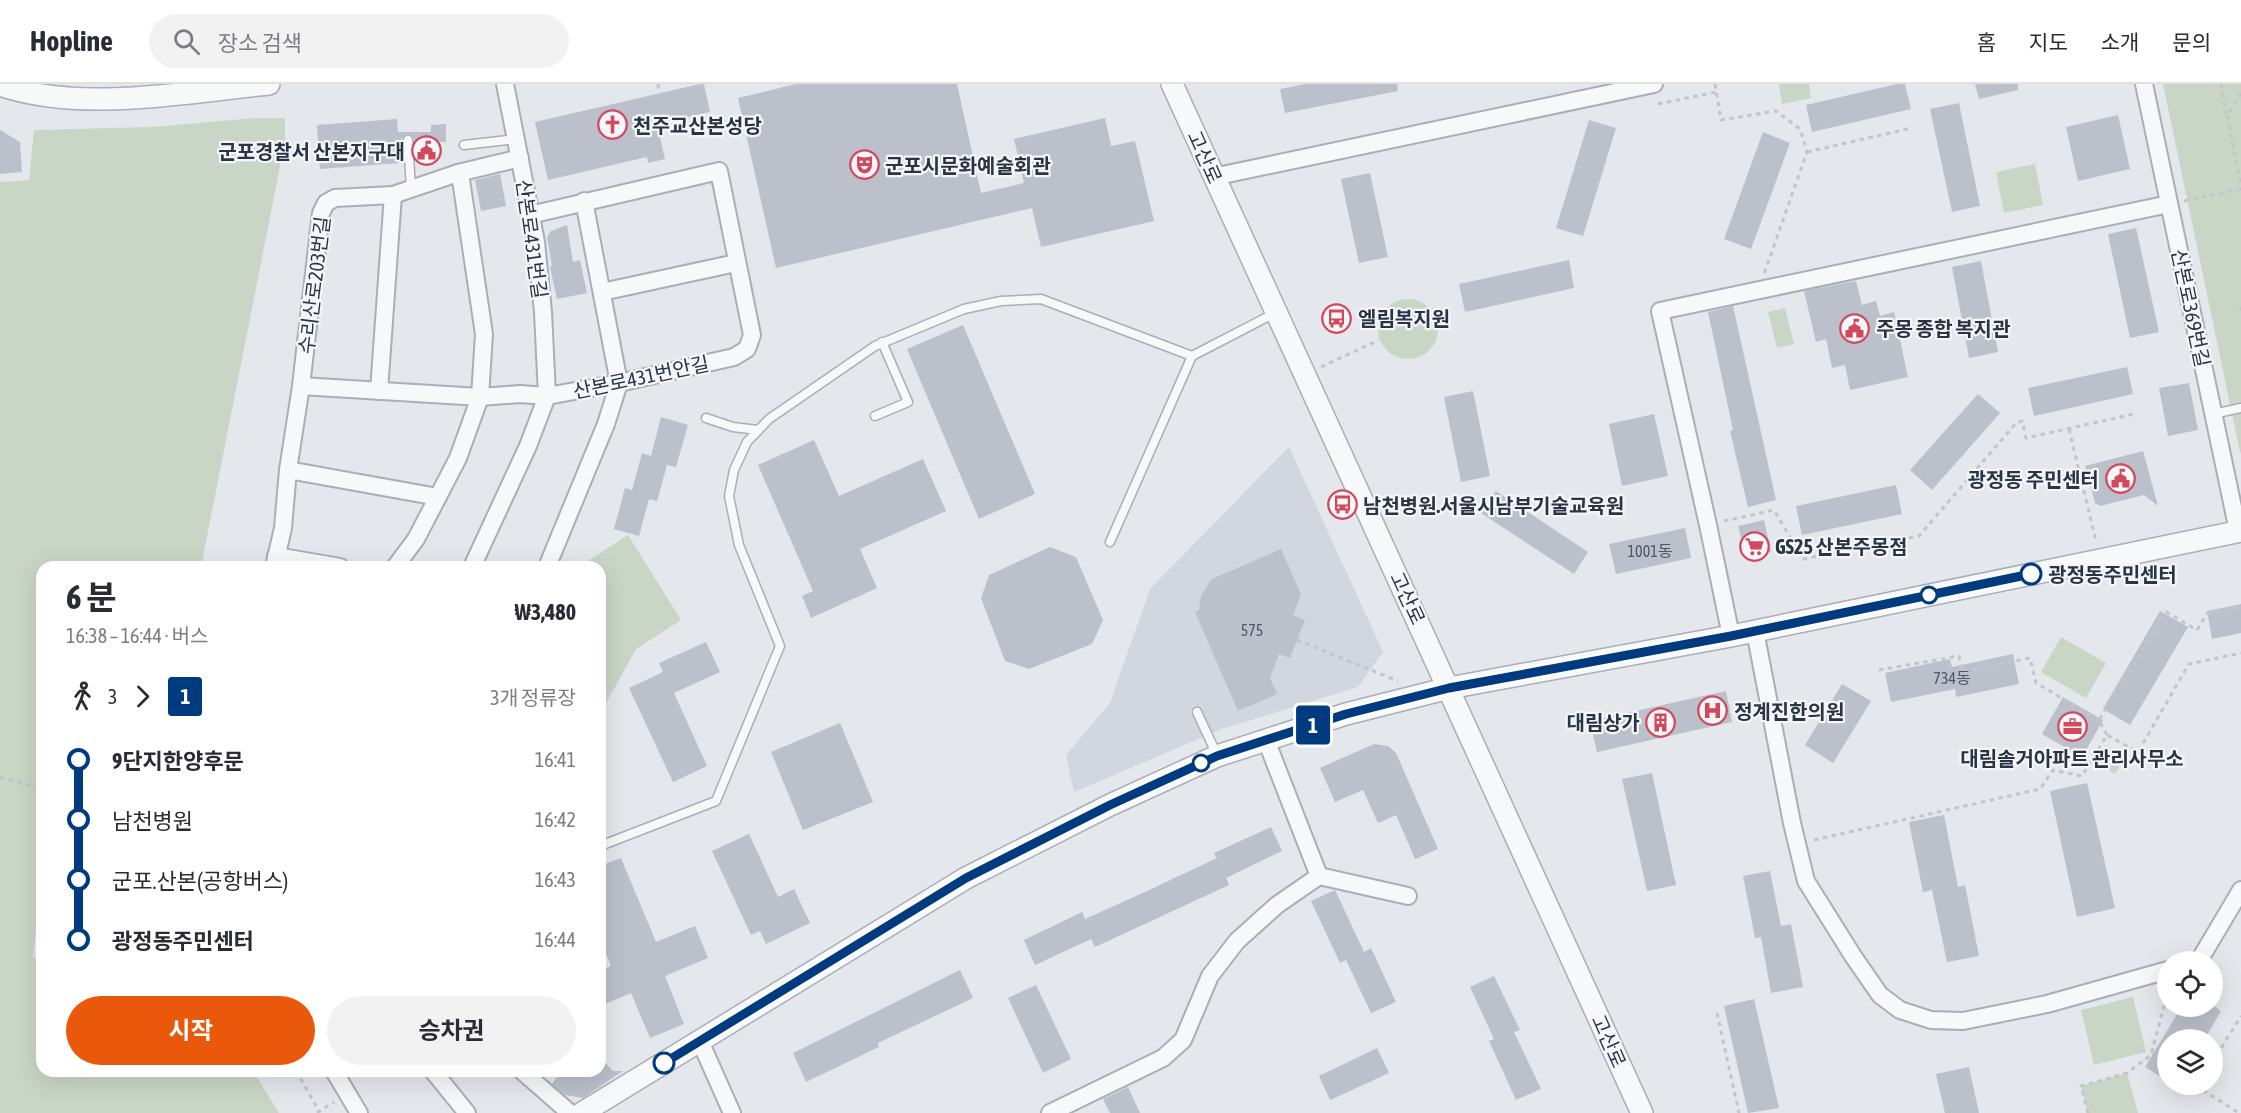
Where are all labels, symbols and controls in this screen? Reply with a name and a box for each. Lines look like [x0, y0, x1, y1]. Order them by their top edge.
search box [149, 14, 569, 68]
text: Hopline [30, 25, 113, 57]
icon: search [170, 25, 203, 58]
text: 장소 검색 [218, 30, 302, 56]
text: 홈 [1977, 30, 1996, 54]
text: 지도 [2029, 30, 2068, 54]
text: 소개 [2101, 30, 2139, 54]
text: 문의 [2172, 30, 2211, 54]
church icon: 천주교산본성당 [596, 109, 628, 141]
place label: 천주교산본성당 [633, 114, 762, 137]
street label: 고산로 [1183, 127, 1227, 187]
public building icon: 군포경찰서 산본지구대 [410, 135, 442, 167]
place label: 군포경찰서 산본지구대 [218, 140, 405, 163]
theatre icon: 군포시문화예술회관 [848, 149, 880, 181]
place label: 군포시문화예술회관 [885, 154, 1051, 177]
street label: 산본로431번길 [512, 178, 552, 300]
street label: 수리산로203번길 [294, 215, 334, 355]
street label: 산본로369번길 [2167, 247, 2215, 369]
bus stop icon: 엘림복지원 [1321, 302, 1353, 334]
place label: 엘림복지원 [1358, 307, 1450, 330]
public building icon: 주몽 종합 복지관 [1839, 312, 1871, 344]
place label: 주몽 종합 복지관 [1876, 317, 2011, 340]
street label: 산본로431번안길 [571, 351, 711, 403]
public building icon: 광정동 주민센터 [2104, 463, 2136, 495]
place label: 광정동 주민센터 [1967, 468, 2099, 491]
bus stop icon: 남천병원.서울시남부기술교육원 [1326, 489, 1358, 521]
place label: 남천병원.서울시남부기술교육원 [1363, 494, 1624, 517]
supermarket icon: GS25 산본주몽점 [1738, 530, 1770, 562]
place label: GS25 산본주몽점 [1775, 535, 1908, 558]
house number: 1001동 [1628, 542, 1673, 560]
marker: 광정동주민센터 [2020, 563, 2042, 585]
place label: 광정동주민센터 [2048, 563, 2177, 586]
street label: 고산로 [1386, 568, 1430, 628]
text: 6 분 [66, 578, 116, 616]
unlabelled marker [1920, 586, 1938, 604]
text: ₩3,480 [515, 599, 576, 625]
house number: 575 [1241, 621, 1263, 639]
text: 16:38 – 16:44 · 버스 [66, 624, 208, 647]
house number: 734동 [1933, 669, 1971, 687]
icon: walk [66, 680, 99, 713]
icon: forward [126, 680, 159, 713]
text: 1 [180, 684, 190, 708]
text: 3 [108, 685, 117, 708]
text: 3개 정류장 [490, 686, 576, 709]
hospital icon: 정계진한의원 [1697, 695, 1729, 727]
place label: 정계진한의원 [1734, 700, 1844, 723]
line badge: 1 [1294, 706, 1332, 744]
building icon: 대림상가 [1645, 706, 1677, 738]
place label: 대림상가 [1566, 711, 1640, 734]
office icon: 대림솔거아파트 관리사무소 [2056, 711, 2088, 743]
text: 1 [1308, 713, 1318, 737]
place label: 대림솔거아파트 관리사무소 [1960, 747, 2184, 770]
text: 9단지한양후문 [112, 748, 244, 774]
text: 16:41 [535, 748, 576, 771]
unlabelled marker [1192, 754, 1210, 772]
text: 남천병원 [112, 808, 193, 834]
text: 16:42 [535, 808, 576, 831]
text: 군포.산본(공항버스) [112, 868, 288, 894]
text: 16:43 [535, 868, 576, 891]
text: 광정동주민센터 [112, 928, 254, 954]
text: 16:44 [535, 928, 576, 951]
map controls [2157, 951, 2223, 1095]
button: locate [2157, 951, 2223, 1017]
button: 시작 [66, 996, 315, 1065]
button: 승차권 [327, 996, 576, 1065]
street label: 고산로 [1587, 1011, 1631, 1071]
button: layers [2157, 1029, 2223, 1095]
unlabelled marker [653, 1052, 675, 1074]

